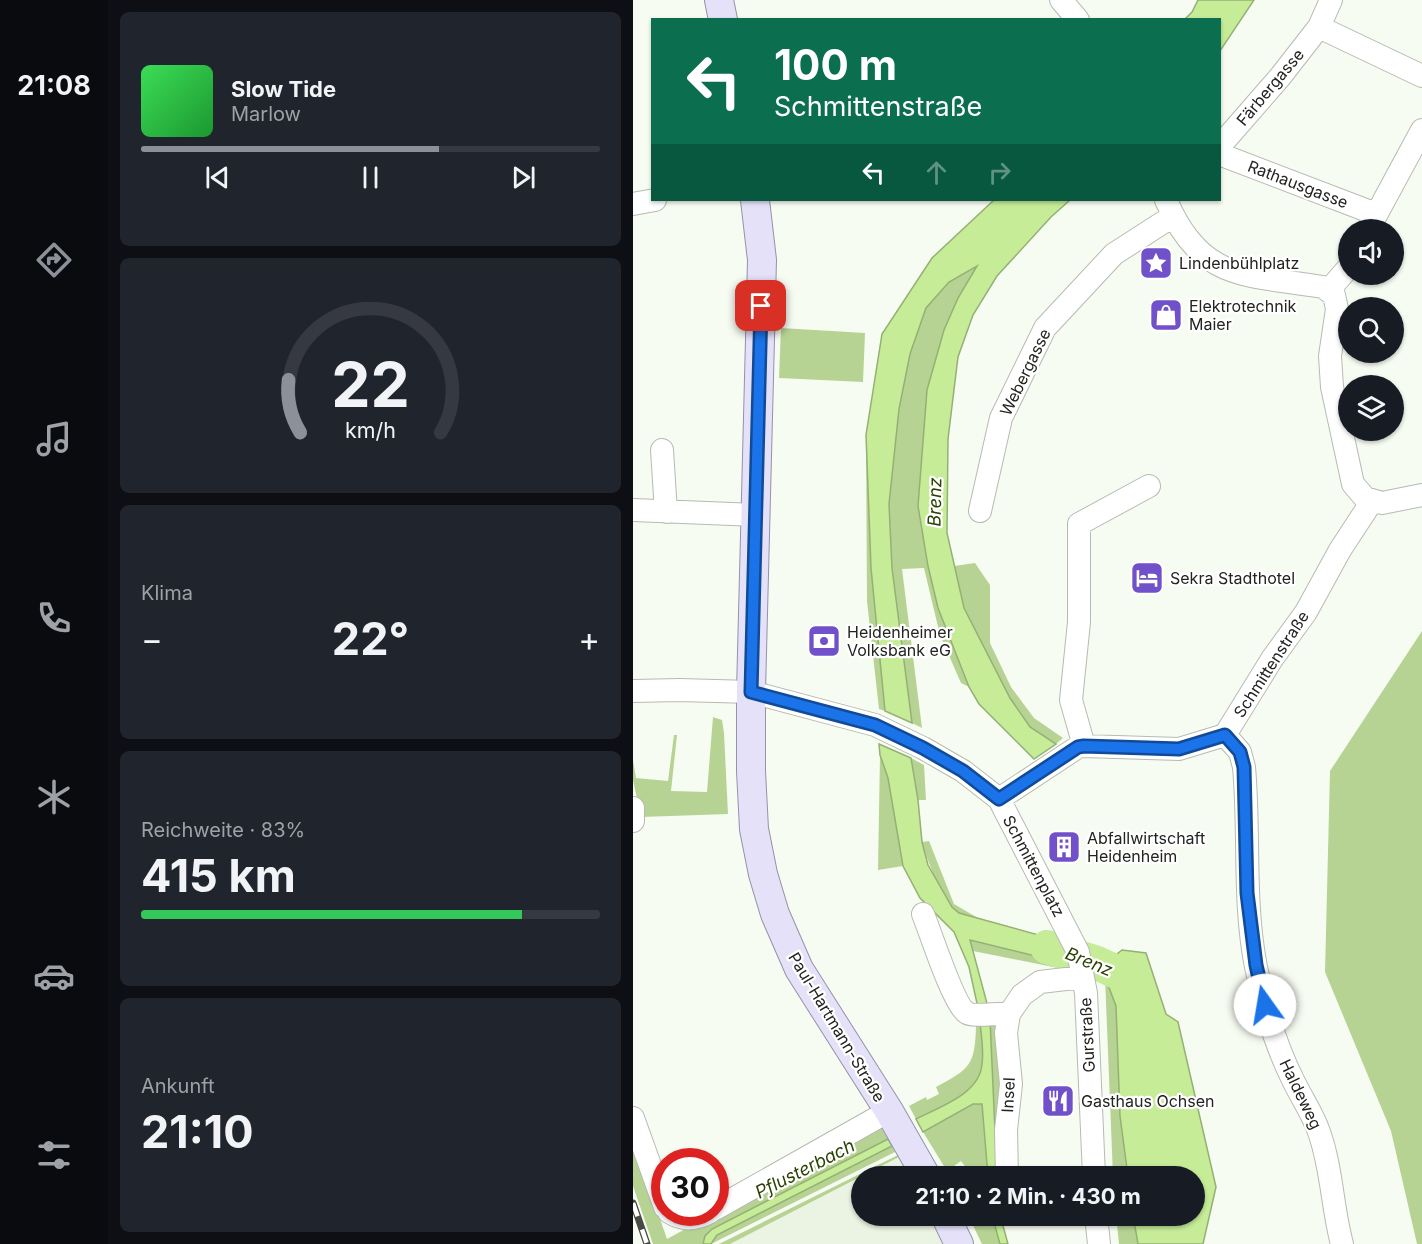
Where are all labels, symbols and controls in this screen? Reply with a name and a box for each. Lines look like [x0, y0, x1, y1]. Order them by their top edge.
text: 100 m [774, 39, 897, 90]
icon: left [675, 42, 753, 120]
street label: Färbergasse [1232, 44, 1308, 130]
text: 21:08 [17, 69, 91, 102]
text: Slow Tide [231, 76, 336, 102]
text: Schmittenstraße [774, 90, 982, 123]
text: Marlow [231, 102, 301, 126]
icon: left [857, 156, 890, 189]
icon: ahead [920, 156, 953, 189]
icon: right [983, 156, 1016, 189]
street label: Rathausgasse [1245, 156, 1351, 212]
icon: previous [201, 161, 234, 194]
icon: pause [354, 161, 387, 194]
icon: next [507, 161, 540, 194]
map controls [1338, 219, 1404, 441]
button: sound [1338, 219, 1404, 285]
icon: directions [33, 239, 75, 281]
place icon: Lindenbühlplatz [1138, 245, 1174, 281]
place label: Lindenbühlplatz [1179, 253, 1299, 273]
pin [735, 280, 786, 331]
icon: arrive [744, 289, 777, 322]
place label: Elektrotechnik Maier [1189, 296, 1297, 334]
shop icon: Elektrotechnik Maier [1148, 297, 1184, 333]
button: search [1338, 297, 1404, 363]
street label: Webergasse [995, 325, 1055, 419]
text: 22 [331, 347, 410, 422]
button: layers [1338, 375, 1404, 441]
text: km/h [345, 417, 396, 443]
icon: music [33, 418, 75, 460]
water label: Brenz [924, 477, 945, 527]
hotel icon: Sekra Stadthotel [1129, 560, 1165, 596]
place label: Sekra Stadthotel [1170, 568, 1295, 588]
text: Klima [141, 581, 193, 605]
icon: phone [33, 597, 75, 639]
street label: Schmittenstraße [1229, 607, 1313, 721]
text: 22° [332, 611, 409, 666]
text: − [141, 619, 163, 659]
text: + [578, 619, 600, 659]
place label: Heidenheimer Volksbank eG [847, 622, 953, 660]
bank icon: Heidenheimer Volksbank eG [806, 623, 842, 659]
icon: climate [33, 776, 75, 818]
street label: Schmittenplatz [999, 812, 1069, 920]
text: Reichweite · 83% [141, 818, 305, 842]
place label: Abfallwirtschaft Heidenheim [1087, 828, 1205, 866]
building icon: Abfallwirtschaft Heidenheim [1046, 829, 1082, 865]
text: 415 km [141, 848, 296, 903]
water label: Brenz [1062, 943, 1116, 981]
street label: Paul-Hartmann-Straße [784, 948, 890, 1106]
icon: car [33, 955, 75, 997]
position arrow [1233, 973, 1297, 1037]
street label: Gurstraße [1075, 997, 1099, 1073]
street label: Haldeweg [1275, 1056, 1327, 1132]
text: Ankunft [141, 1074, 215, 1098]
street label: Insel [997, 1077, 1019, 1113]
restaurant icon: Gasthaus Ochsen [1040, 1083, 1076, 1119]
place label: Gasthaus Ochsen [1081, 1091, 1215, 1111]
text: 21:10 [141, 1104, 254, 1159]
icon: filters [33, 1134, 75, 1176]
water label: Pflusterbach [751, 1134, 858, 1203]
speed limit sign: 30 [651, 1148, 729, 1226]
text: 21:10 · 2 Min. · 430 m [915, 1183, 1141, 1209]

